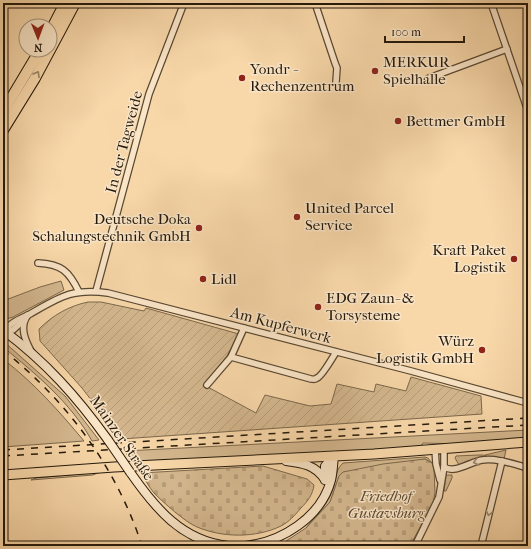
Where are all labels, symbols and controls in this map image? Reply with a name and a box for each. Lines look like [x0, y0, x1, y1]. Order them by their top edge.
north arrow [18, 18, 58, 58]
scale bar [385, 18, 464, 44]
text: 100 m [391, 25, 421, 39]
text: N [33, 41, 42, 54]
place label: MERKUR Spielhalle [383, 53, 451, 88]
place label: Yondr - Rechenzentrum [249, 60, 355, 95]
marker: MERKUR Spielhalle [370, 66, 380, 76]
one-way arrow [32, 71, 40, 78]
marker: Yondr - Rechenzentrum [237, 73, 247, 83]
street label: In der Tagweide [102, 88, 146, 195]
place label: Bettmer GmbH [406, 112, 506, 130]
marker: Bettmer GmbH [393, 116, 403, 126]
place label: United Parcel Service [305, 199, 394, 234]
place label: Deutsche Doka Schalungstechnik GmbH [32, 210, 192, 245]
marker: United Parcel Service [292, 212, 302, 222]
marker: Deutsche Doka Schalungstechnik GmbH [194, 223, 204, 233]
place label: Kraft Paket Logistik [432, 241, 507, 276]
marker: Kraft Paket Logistik [509, 254, 519, 264]
place label: Lidl [211, 270, 237, 288]
marker: Lidl [198, 274, 208, 284]
place label: EDG Zaun- & Torsysteme [326, 289, 414, 324]
marker: EDG Zaun- & Torsysteme [313, 302, 323, 312]
street label: Am Kupferwerk [228, 303, 334, 347]
place label: Würz Logistik GmbH [376, 332, 474, 367]
marker: Würz Logistik GmbH [477, 345, 487, 355]
street label: Mainzer Straße [86, 392, 158, 484]
one-way arrow [473, 457, 479, 465]
park label: Friedhof Gustavsburg [348, 487, 426, 522]
one-way arrow [485, 509, 494, 516]

